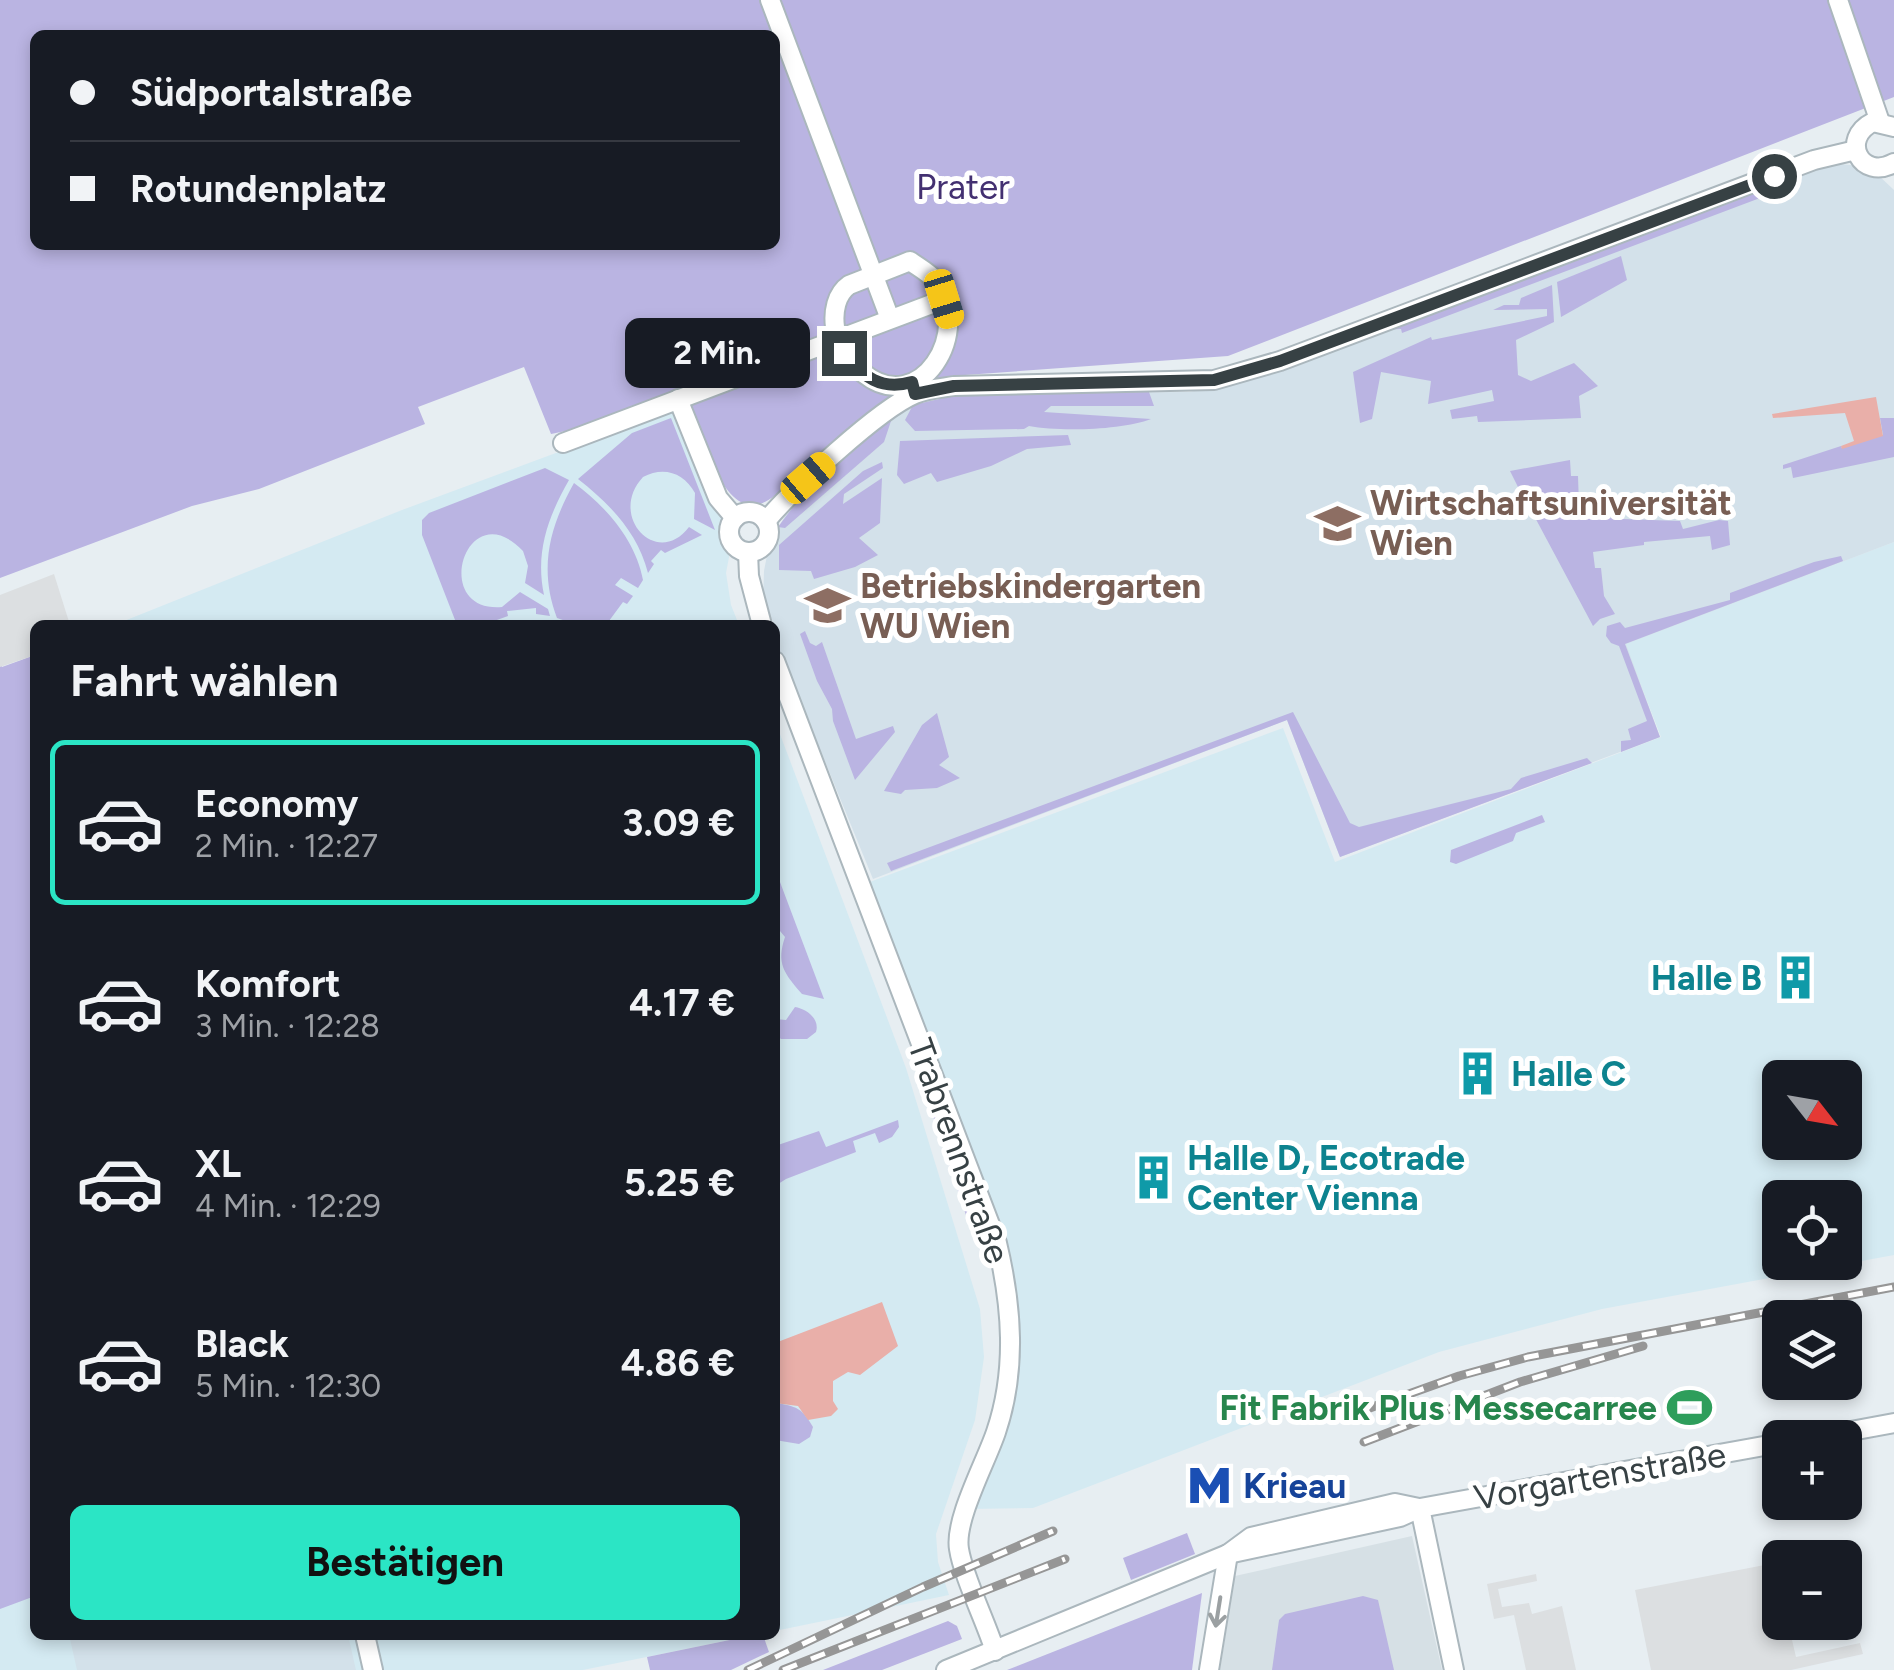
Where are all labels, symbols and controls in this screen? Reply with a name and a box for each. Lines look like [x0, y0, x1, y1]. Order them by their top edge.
text: Südportalstraße [130, 70, 412, 116]
route start [1752, 154, 1797, 199]
text: Rotundenplatz [130, 166, 386, 212]
park label: Prater [916, 166, 1010, 208]
car [921, 266, 967, 332]
callout: 2 Min. [624, 318, 809, 388]
route end [822, 331, 867, 376]
text: 2 Min. [673, 334, 762, 372]
car [776, 447, 840, 509]
place label: Wirtschaftsuniversität Wien [1370, 482, 1732, 564]
school or university icon: Wirtschaftsuniversität Wien [1313, 499, 1361, 547]
place label: Betriebskindergarten WU Wien [860, 565, 1201, 647]
school or university icon: Betriebskindergarten WU Wien [803, 582, 851, 630]
text: Fahrt wählen [70, 653, 339, 707]
icon: car [75, 778, 165, 868]
text: Economy [195, 781, 358, 827]
text: 3.09 € [622, 800, 735, 846]
text: 2 Min. · 12:27 [195, 827, 378, 865]
building icon: Halle B [1771, 954, 1819, 1002]
place label: Halle B [1651, 957, 1762, 999]
icon: car [75, 958, 165, 1048]
text: Komfort [195, 961, 341, 1007]
text: 4.17 € [629, 980, 735, 1026]
text: 3 Min. · 12:28 [195, 1007, 380, 1045]
street label: Trabrennstraße [899, 1033, 1019, 1269]
building icon: Halle C [1454, 1050, 1502, 1098]
place label: Halle C [1511, 1053, 1626, 1095]
north arrow [1762, 1060, 1862, 1160]
map controls [1762, 1060, 1862, 1640]
place label: Halle D, Ecotrade Center Vienna [1187, 1137, 1465, 1219]
icon: car [75, 1138, 165, 1228]
text: XL [195, 1141, 241, 1187]
building icon: Halle D, Ecotrade Center Vienna [1130, 1154, 1178, 1202]
text: 5.25 € [624, 1160, 735, 1206]
button: locate [1762, 1180, 1862, 1280]
text: 4 Min. · 12:29 [195, 1187, 381, 1225]
button: layers [1762, 1300, 1862, 1400]
icon: car [75, 1318, 165, 1408]
text: Black [195, 1321, 289, 1367]
text: 4.86 € [621, 1340, 735, 1386]
text: 5 Min. · 12:30 [195, 1367, 381, 1405]
sports icon: Fit Fabrik Plus Messecarree [1666, 1384, 1714, 1432]
place label: Fit Fabrik Plus Messecarree [1219, 1387, 1657, 1429]
button: + [1762, 1420, 1862, 1520]
street label: Vorgartenstraße [1471, 1433, 1729, 1519]
metro station icon: Krieau [1186, 1462, 1234, 1510]
place label: Krieau [1243, 1465, 1346, 1507]
button: Bestätigen [70, 1505, 740, 1620]
button: − [1762, 1540, 1862, 1640]
one-way arrow [1209, 1595, 1227, 1628]

